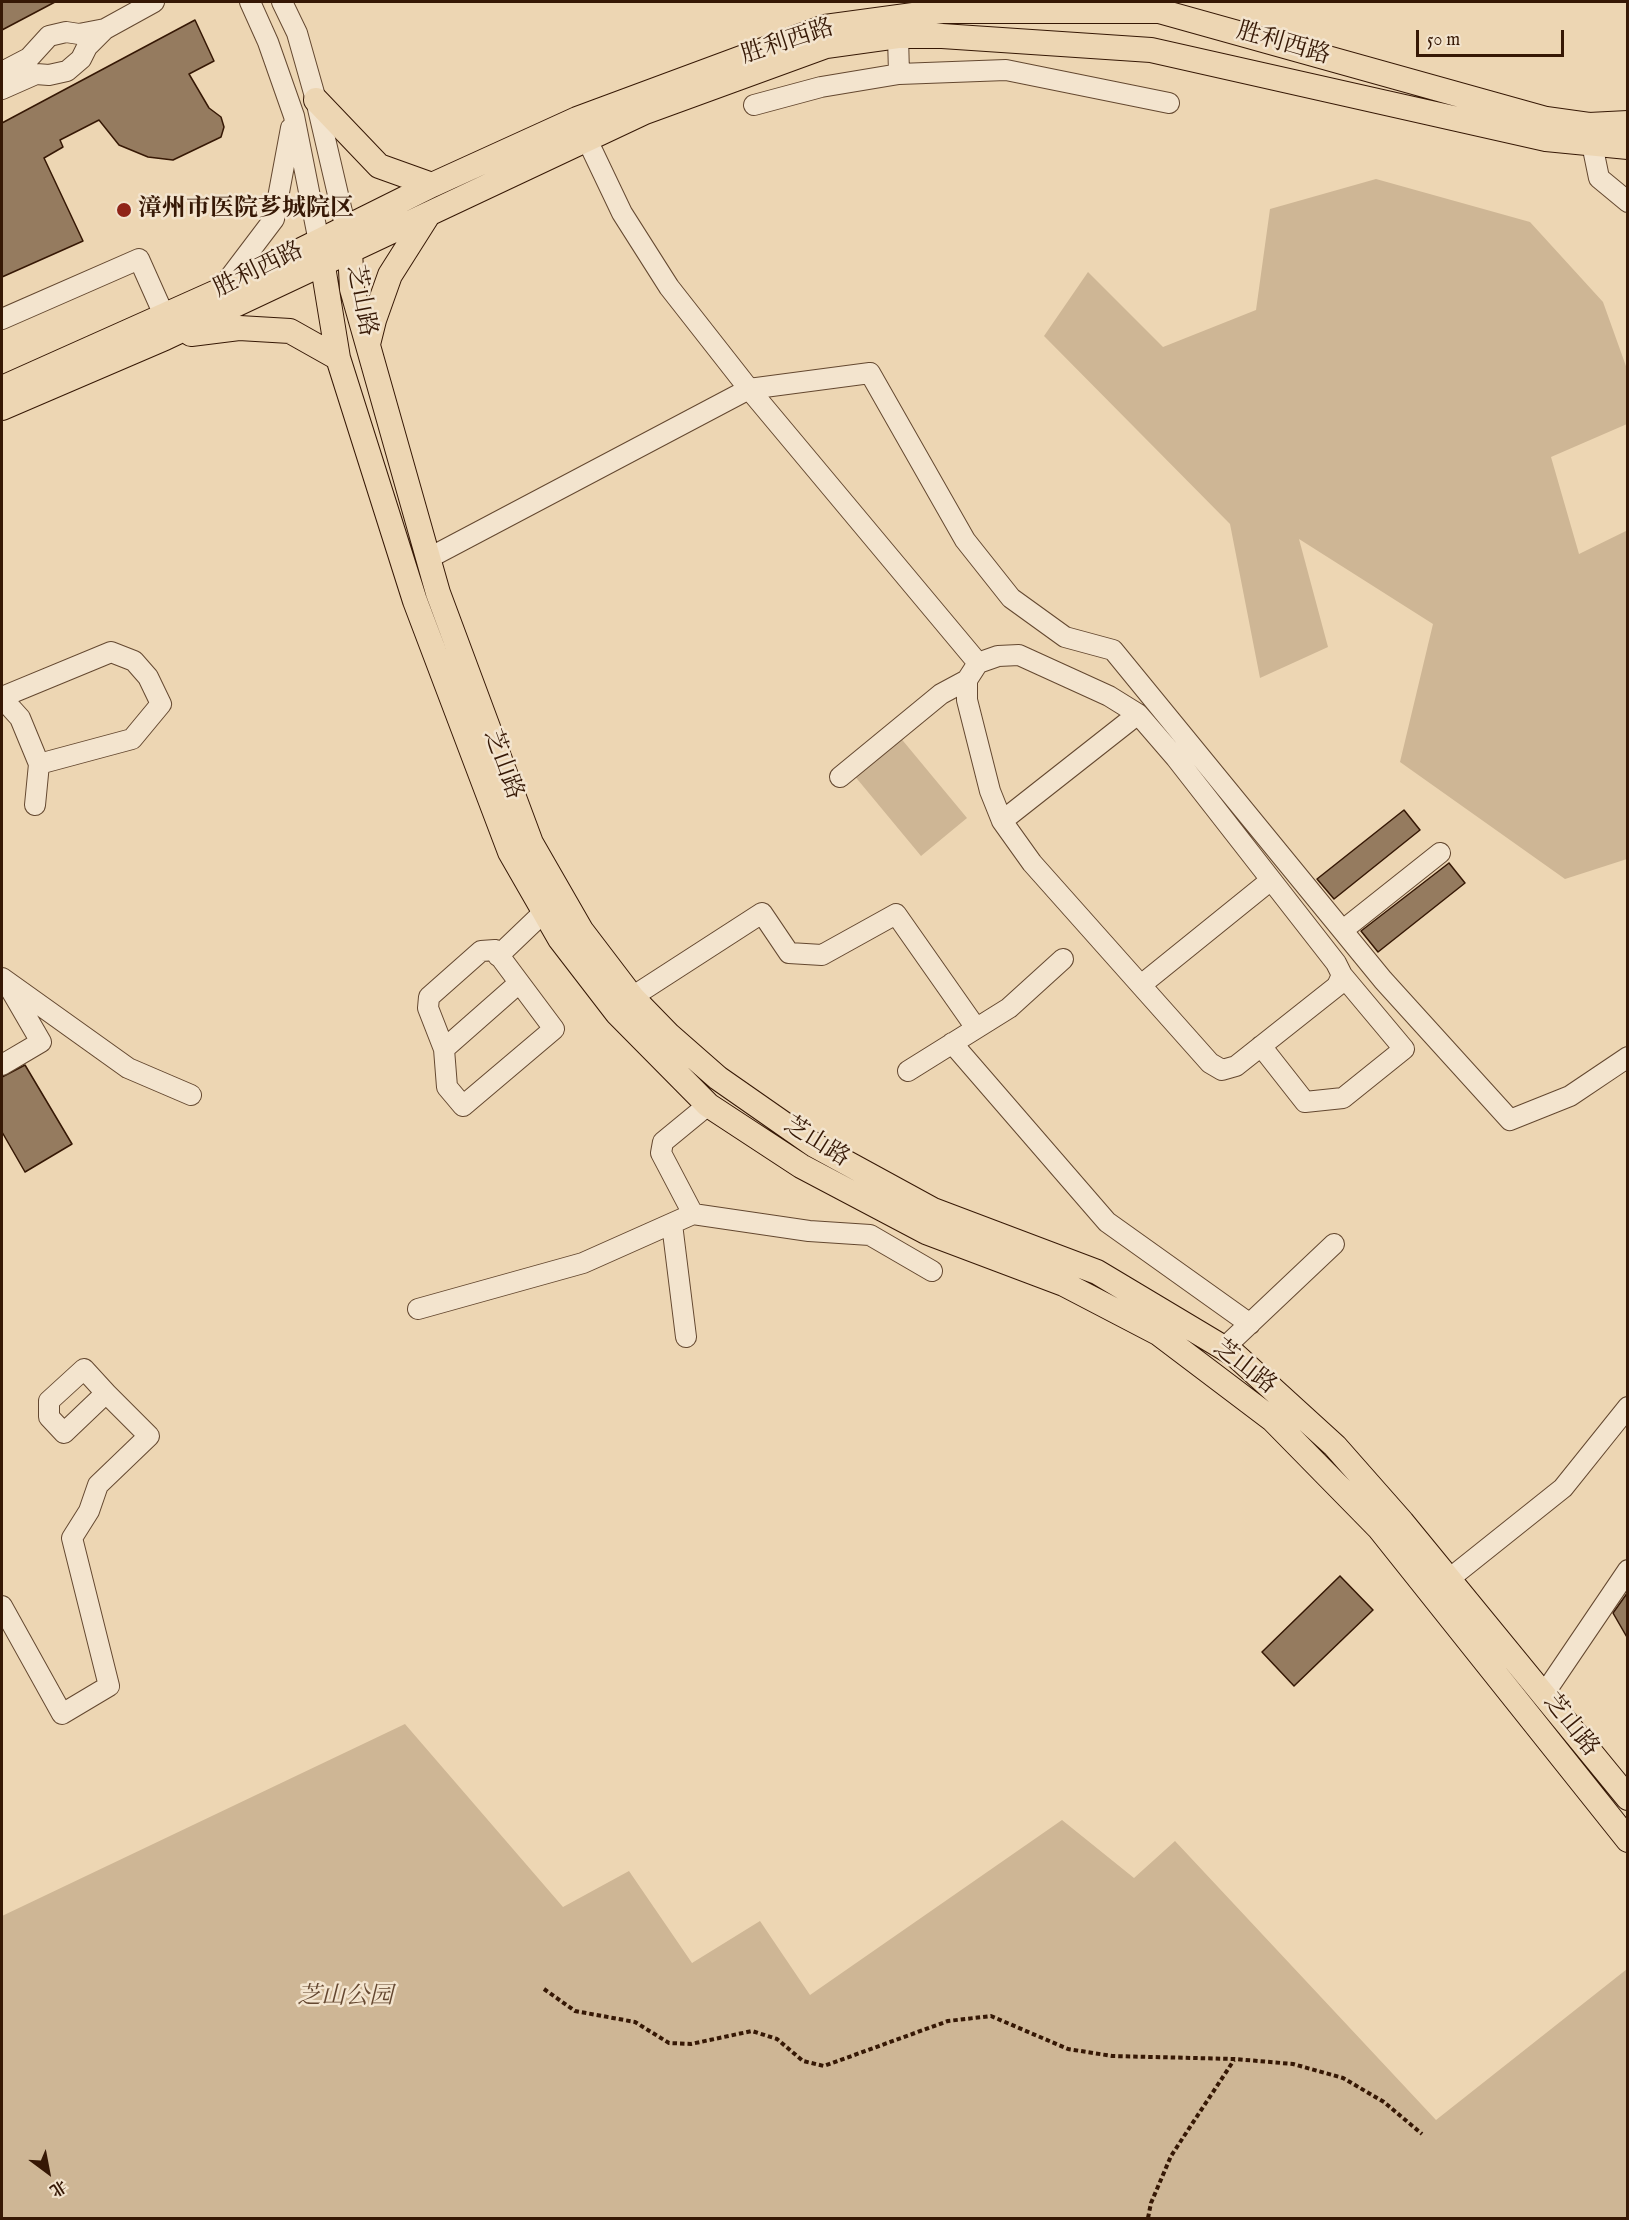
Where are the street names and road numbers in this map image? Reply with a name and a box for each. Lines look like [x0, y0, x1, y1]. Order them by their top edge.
street label: 胜利西路 [738, 14, 838, 72]
street label: 胜利西路 [1233, 18, 1333, 72]
street label: 胜利西路 [210, 237, 308, 305]
street label: 芝山路 [339, 263, 381, 339]
street label: 芝山路 [476, 726, 528, 804]
street label: 芝山路 [778, 1112, 854, 1174]
street label: 芝山路 [1207, 1334, 1281, 1402]
street label: 芝山路 [1536, 1689, 1604, 1763]

